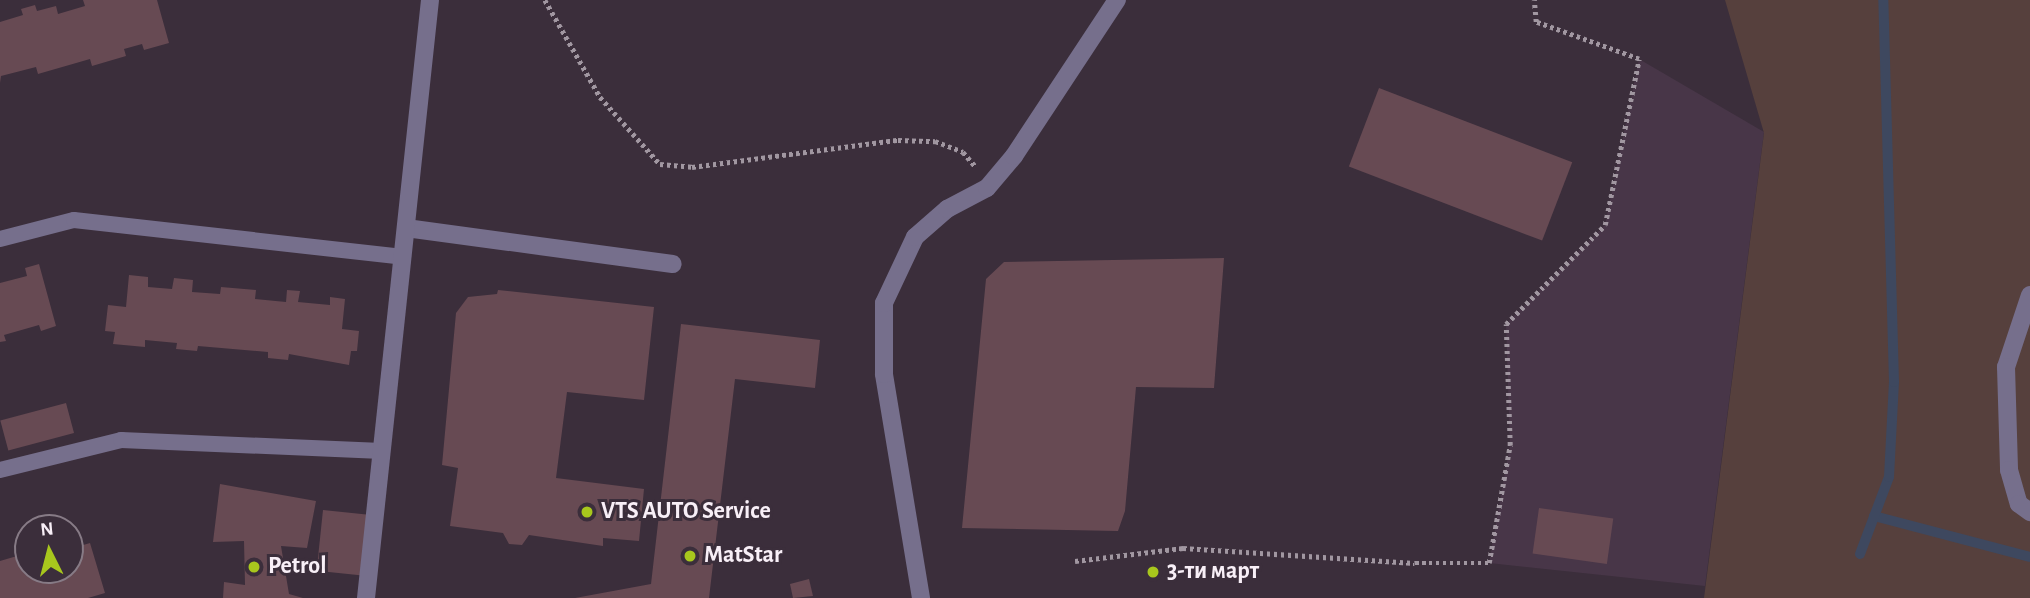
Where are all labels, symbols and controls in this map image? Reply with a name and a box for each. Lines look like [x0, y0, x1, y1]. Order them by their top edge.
place label: VTS AUTO Service [601, 498, 771, 526]
marker: VTS AUTO Service [579, 504, 595, 520]
north arrow [14, 514, 84, 584]
text: N [39, 519, 55, 540]
place label: MatStar [704, 542, 782, 570]
marker: MatStar [682, 548, 698, 564]
place label: Petrol [268, 553, 326, 581]
place label: 3-ти март [1167, 558, 1259, 586]
marker: Petrol [246, 559, 262, 575]
marker: 3-ти март [1145, 564, 1161, 580]

